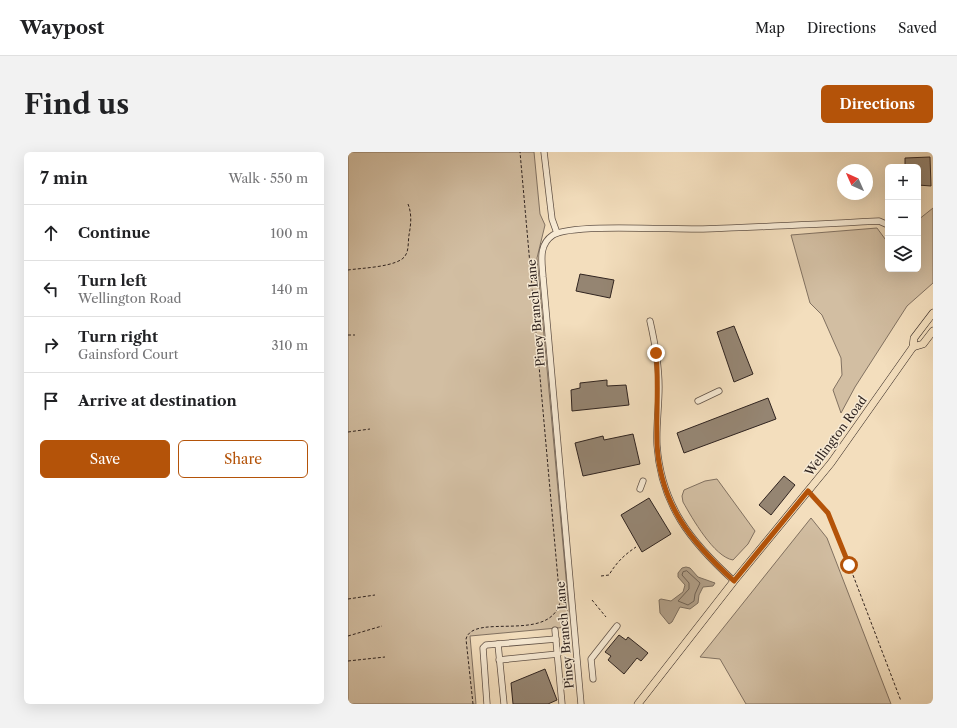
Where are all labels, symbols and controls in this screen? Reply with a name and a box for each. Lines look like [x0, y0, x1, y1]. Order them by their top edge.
text: Waypost [20, 16, 104, 39]
text: Map [755, 19, 785, 37]
text: Directions [807, 19, 876, 37]
text: Saved [898, 19, 937, 37]
button: Directions [821, 85, 933, 123]
text: Find us [24, 87, 129, 121]
north arrow [837, 164, 873, 200]
map controls [885, 164, 921, 272]
button: + [885, 164, 921, 200]
text: 7 min [40, 168, 88, 188]
text: Walk · 550 m [228, 170, 308, 186]
button: − [885, 200, 921, 236]
icon: ahead [40, 222, 62, 244]
text: Continue [78, 223, 150, 242]
text: 100 m [270, 225, 308, 241]
button: layers [885, 236, 921, 272]
street label: Piney Branch Lane [523, 258, 548, 367]
text: Turn left [78, 271, 147, 290]
icon: left [40, 278, 62, 300]
text: 140 m [271, 281, 308, 297]
text: Wellington Road [78, 290, 181, 306]
text: Turn right [78, 327, 158, 346]
icon: right [40, 334, 62, 356]
text: 310 m [272, 337, 308, 353]
route end [647, 344, 665, 362]
text: Gainsford Court [78, 346, 178, 362]
icon: arrive [40, 390, 62, 412]
text: Arrive at destination [78, 391, 237, 410]
street label: Wellington Road [801, 392, 870, 480]
button: Save [40, 440, 170, 478]
button: Share [178, 440, 308, 478]
route start [840, 556, 858, 574]
street label: Piney Branch Lane [552, 580, 577, 689]

